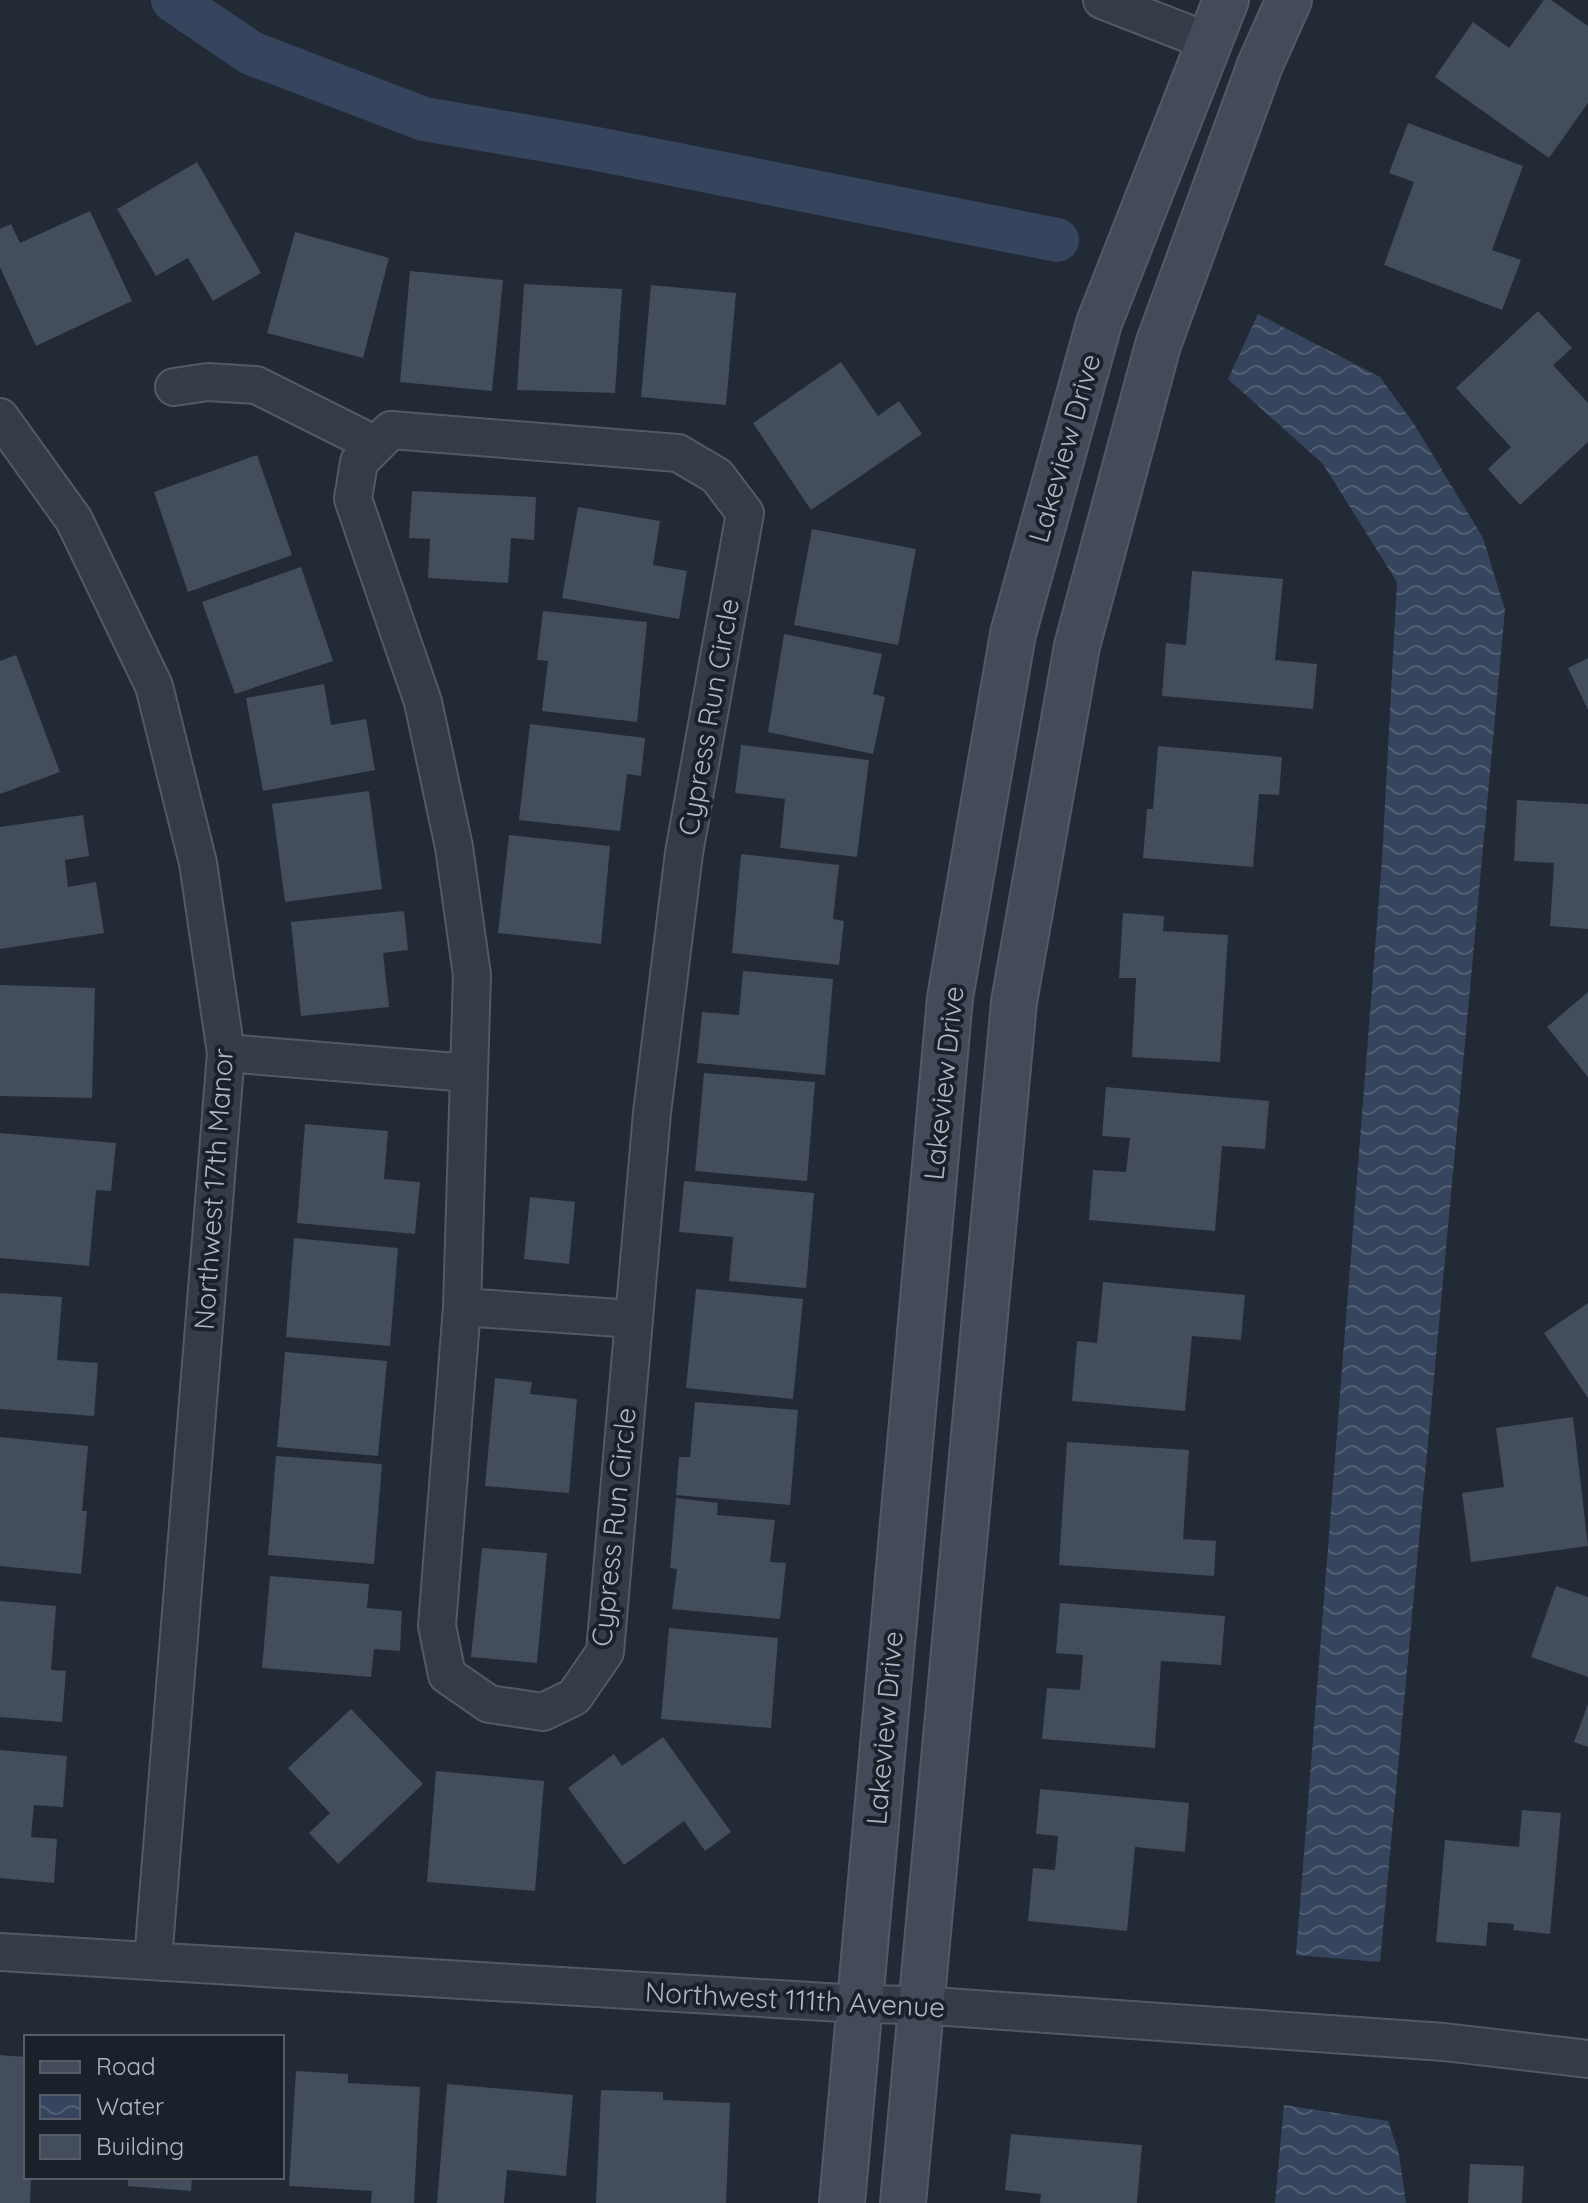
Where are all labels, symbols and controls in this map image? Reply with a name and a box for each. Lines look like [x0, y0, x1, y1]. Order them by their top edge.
street label: Lakeview Drive [1020, 350, 1108, 546]
street label: Cypress Run Circle [670, 596, 746, 838]
street label: Lakeview Drive [915, 984, 971, 1182]
street label: Northwest 17th Manor [186, 1047, 240, 1331]
street label: Cypress Run Circle [583, 1406, 643, 1648]
street label: Lakeview Drive [858, 1630, 910, 1826]
street label: Northwest 111th Avenue [644, 1974, 946, 2024]
legend [24, 2035, 284, 2179]
text: Road [96, 2051, 156, 2081]
text: Water [96, 2091, 164, 2121]
text: Building [96, 2131, 184, 2161]

